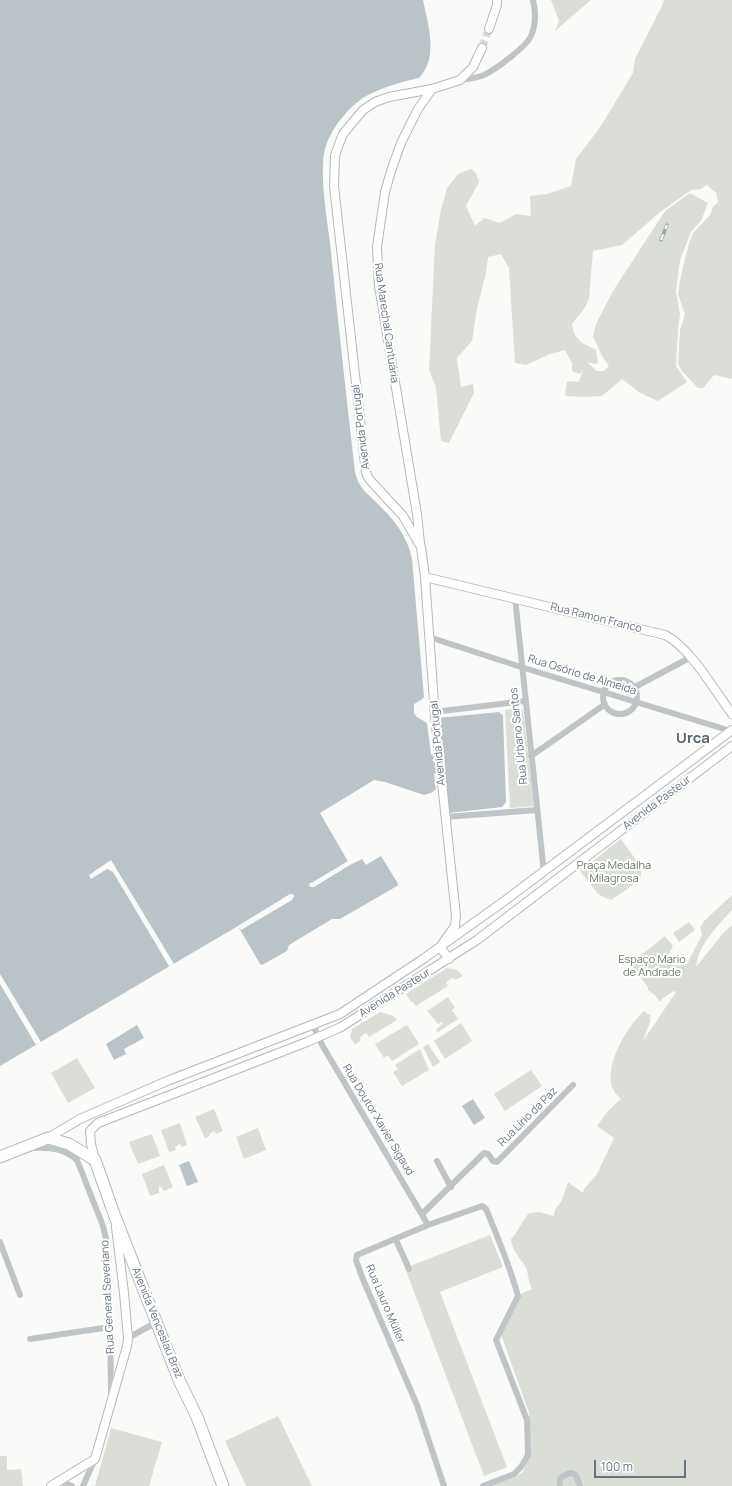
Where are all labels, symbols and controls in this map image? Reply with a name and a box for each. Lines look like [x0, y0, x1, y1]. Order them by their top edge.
street label: Rua Marechal Cantuária [371, 262, 401, 384]
street label: Avenida Portugal [349, 384, 373, 470]
street label: Rua Ramon Franco [549, 600, 643, 636]
street label: Rua Osório de Almeida [526, 652, 638, 698]
street label: Rua Urbano Santos [507, 687, 531, 785]
street label: Avenida Portugal [428, 700, 448, 786]
district label: Urca [676, 730, 710, 748]
street label: Avenida Pasteur [620, 773, 694, 833]
park label: Praça Medalha Milagrosa [577, 859, 651, 885]
park label: Espaço Mario de Andrade [618, 953, 686, 979]
street label: Avenida Pasteur [357, 966, 433, 1020]
street label: Rua Doutor Xavier Sigaud [340, 1062, 416, 1178]
street label: Rua Lírio da Paz [496, 1085, 560, 1149]
street label: Rua General Severiano [98, 1240, 118, 1354]
street label: Rua Lauro Müller [363, 1263, 407, 1345]
street label: Avenida Venceslau Braz [129, 1265, 185, 1381]
scale bar [596, 1452, 688, 1478]
text: 100 m [601, 1458, 633, 1475]

